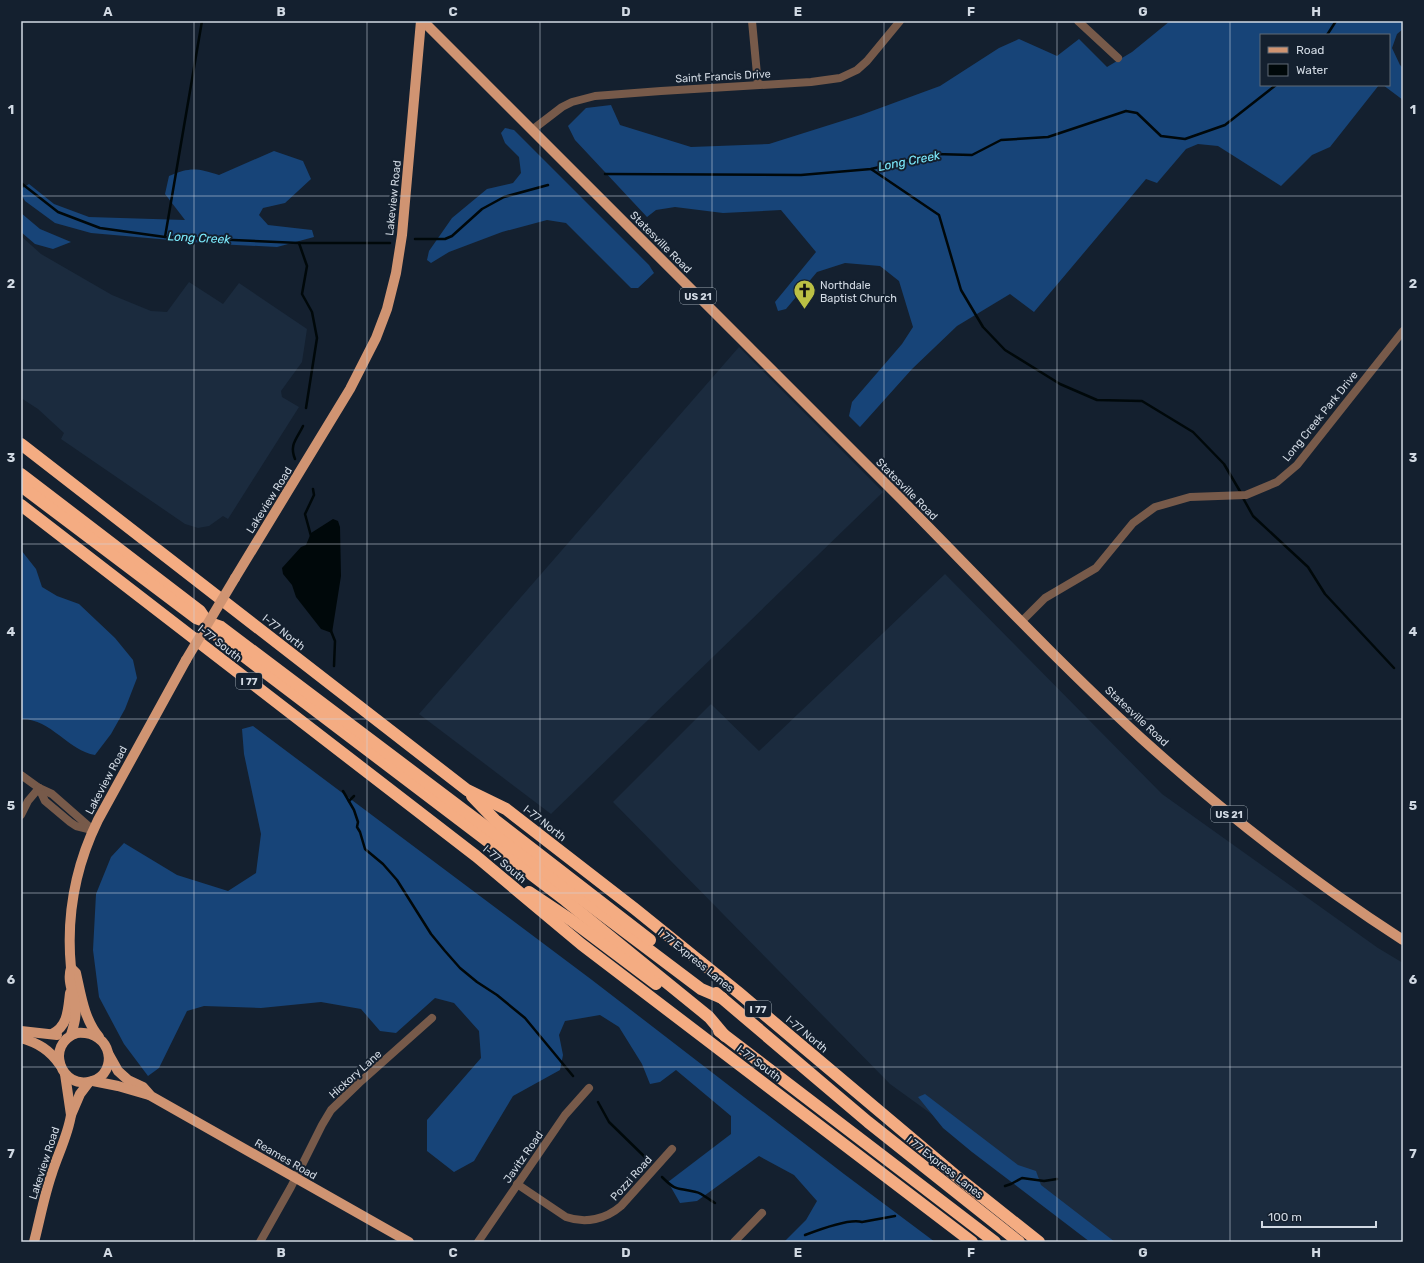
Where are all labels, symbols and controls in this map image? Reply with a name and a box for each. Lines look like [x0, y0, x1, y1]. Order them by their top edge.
text: A [103, 4, 113, 19]
text: B [276, 4, 286, 19]
text: C [448, 4, 458, 19]
text: D [621, 4, 631, 19]
text: E [794, 4, 802, 19]
text: F [967, 4, 975, 19]
text: G [1138, 4, 1148, 19]
text: H [1311, 4, 1321, 19]
legend [1260, 34, 1390, 86]
text: Road [1296, 43, 1324, 57]
text: Water [1296, 63, 1328, 77]
street label: Saint Francis Drive [675, 68, 771, 85]
text: 1 [8, 102, 14, 117]
text: 1 [1410, 102, 1416, 117]
water label: Long Creek [877, 148, 942, 174]
street label: Lakeview Road [383, 160, 404, 236]
street label: Statesville Road [627, 209, 694, 276]
water label: Long Creek [167, 229, 232, 247]
text: 2 [7, 276, 15, 291]
text: 2 [1409, 276, 1417, 291]
church icon: Northdale Baptist Church [792, 278, 818, 311]
place label: Northdale Baptist Church [820, 279, 897, 305]
road number: US 21 [680, 288, 716, 304]
street label: Long Creek Park Drive [1280, 369, 1361, 464]
text: 3 [7, 450, 16, 465]
text: 3 [1409, 450, 1418, 465]
street label: Statesville Road [873, 456, 940, 523]
street label: Lakeview Road [244, 465, 295, 536]
street label: I-77 North [260, 612, 308, 653]
street label: I-77 South [195, 622, 244, 665]
text: 4 [7, 624, 16, 639]
text: 4 [1409, 624, 1418, 639]
road number: I 77 [236, 673, 262, 689]
street label: Statesville Road [1102, 684, 1171, 749]
street label: Lakeview Road [83, 744, 130, 817]
text: 5 [7, 798, 15, 813]
text: 5 [1409, 798, 1417, 813]
street label: I-77 North [521, 803, 569, 844]
road number: US 21 [1211, 806, 1247, 822]
street label: I-77 South [480, 843, 529, 886]
street label: I 77 Express Lanes [655, 926, 736, 995]
text: 6 [7, 972, 16, 987]
text: 6 [1409, 972, 1418, 987]
road number: I 77 [745, 1001, 771, 1017]
street label: I-77 North [783, 1013, 830, 1056]
street label: I-77 South [734, 1042, 784, 1084]
street label: Hickory Lane [326, 1047, 384, 1101]
street label: Lakeview Road [27, 1125, 62, 1201]
street label: Javitz Road [501, 1129, 546, 1186]
street label: I 77 Express Lanes [904, 1133, 986, 1202]
street label: Reames Road [252, 1136, 319, 1182]
text: 7 [7, 1146, 15, 1161]
text: 7 [1409, 1146, 1417, 1161]
street label: Pozzi Road [608, 1153, 655, 1203]
scale bar [1262, 1203, 1376, 1229]
text: 100 m [1268, 1210, 1302, 1224]
text: A [103, 1245, 113, 1260]
text: B [276, 1245, 286, 1260]
text: C [448, 1245, 458, 1260]
text: D [621, 1245, 631, 1260]
text: E [794, 1245, 802, 1260]
text: F [967, 1245, 975, 1260]
text: G [1138, 1245, 1148, 1260]
text: H [1311, 1245, 1321, 1260]

